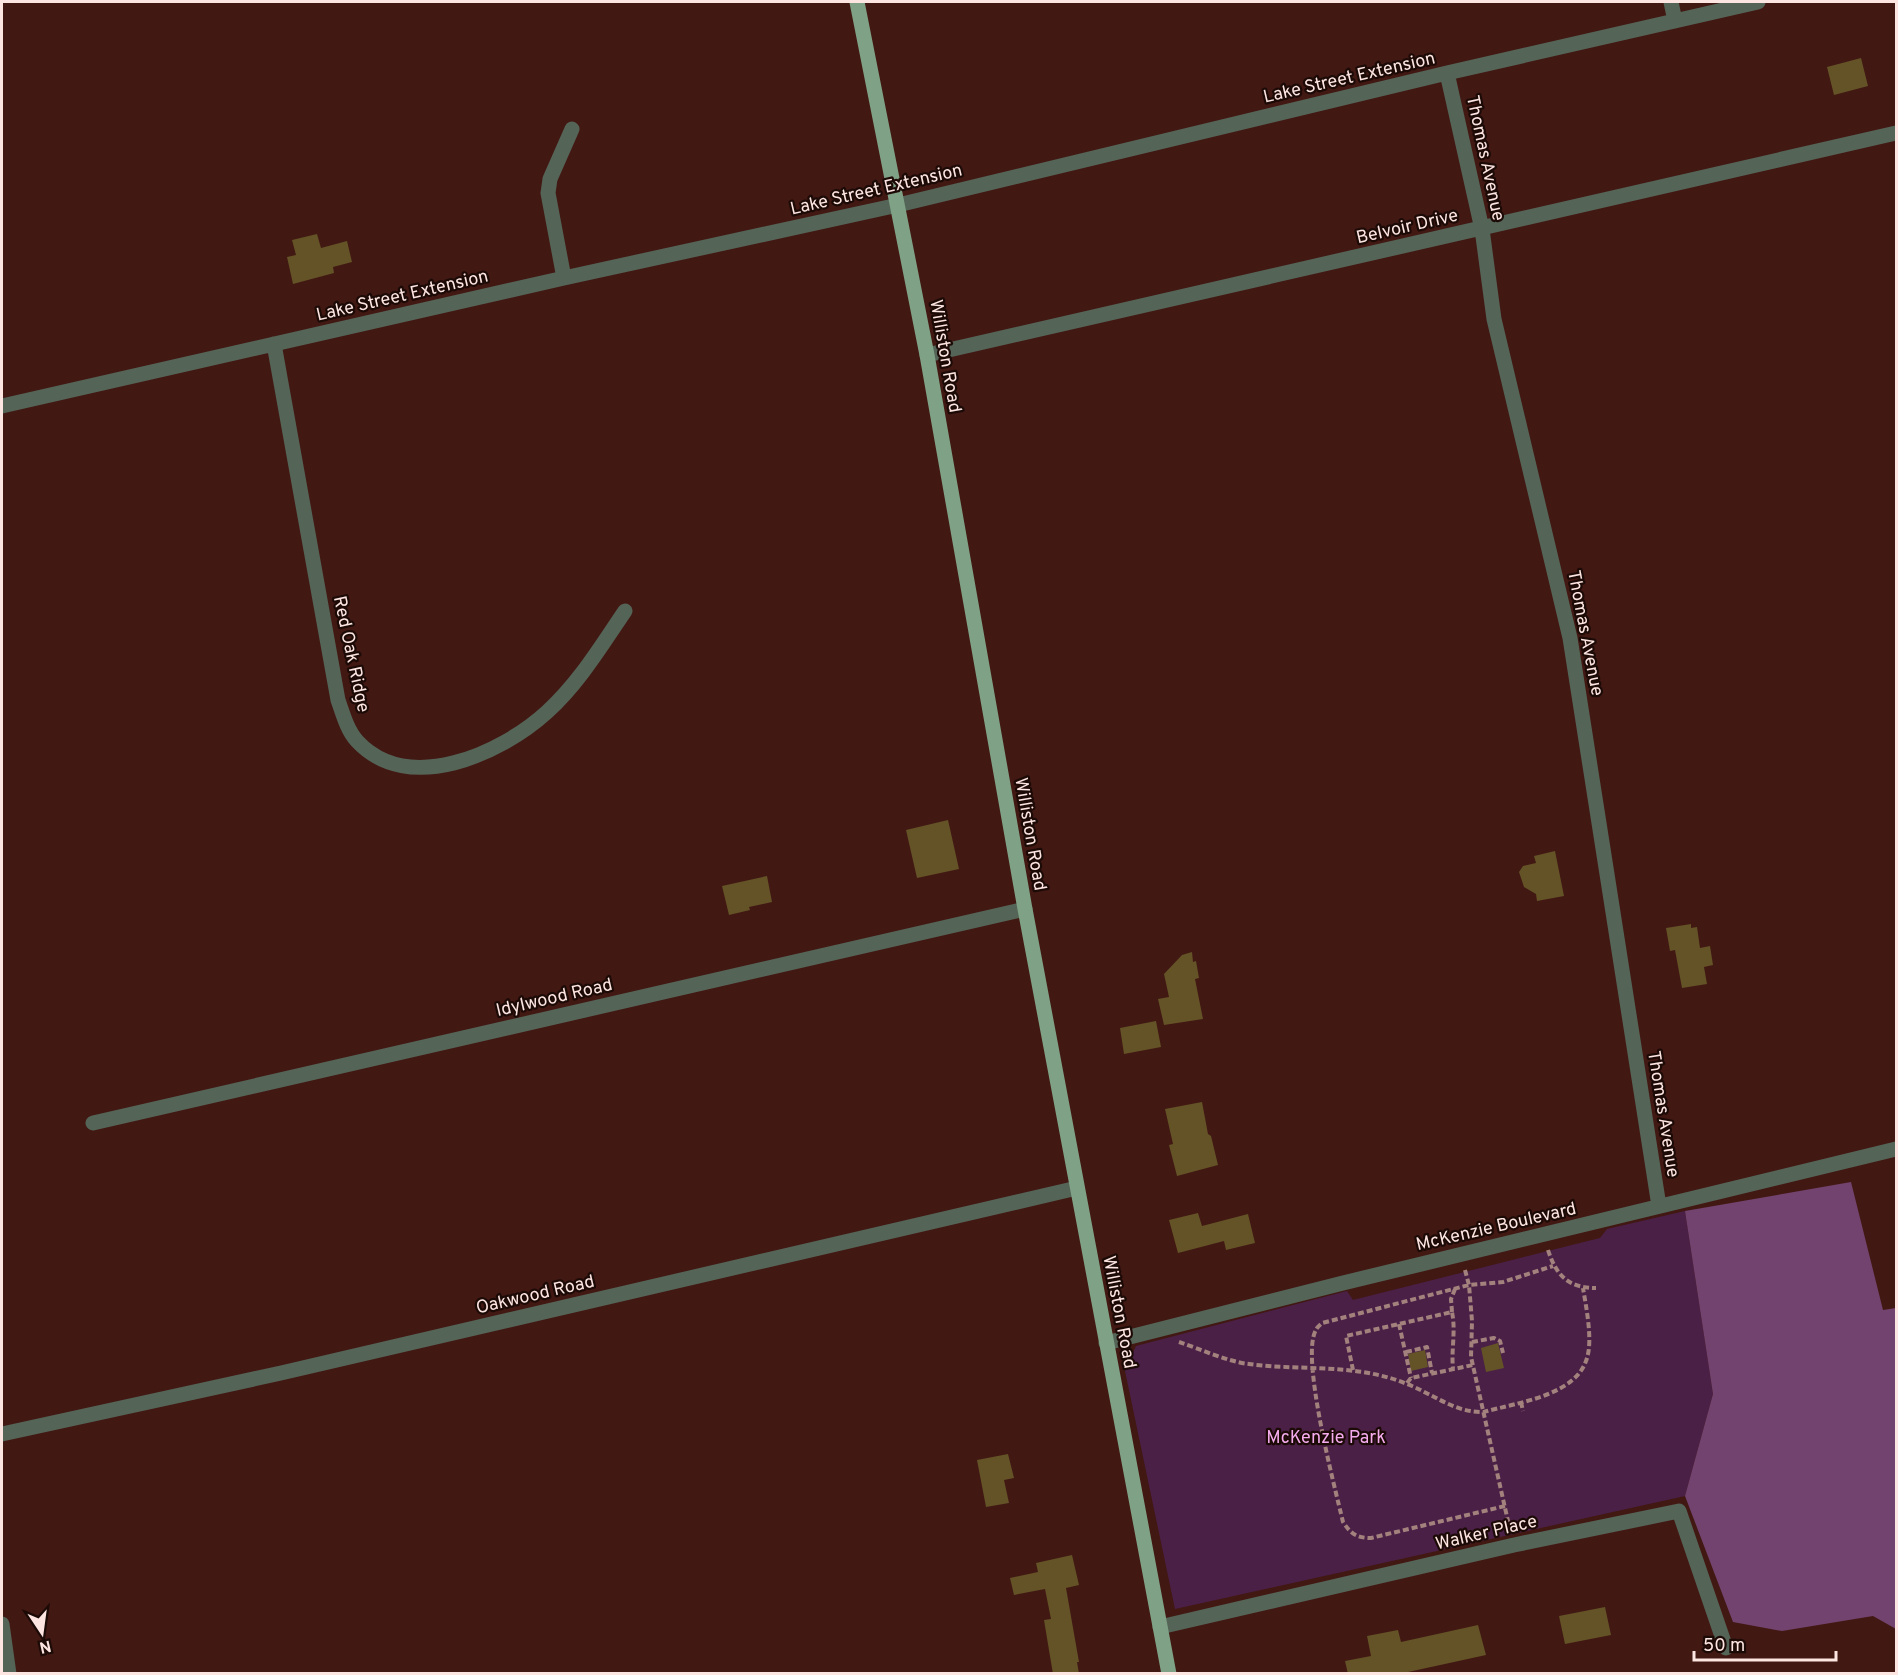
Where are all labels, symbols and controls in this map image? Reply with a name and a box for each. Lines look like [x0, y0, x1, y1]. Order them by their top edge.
street label: Lake Street Extension [1261, 47, 1438, 109]
street label: Thomas Avenue [1460, 93, 1509, 223]
street label: Lake Street Extension [788, 159, 965, 221]
street label: Belvoir Drive [1354, 205, 1461, 250]
street label: Lake Street Extension [314, 265, 491, 327]
street label: Williston Road [923, 298, 966, 415]
street label: Thomas Avenue [1561, 568, 1608, 698]
street label: Red Oak Ridge [327, 594, 374, 715]
street label: Williston Road [1008, 776, 1051, 893]
street label: Idylwood Road [494, 974, 615, 1023]
street label: Thomas Avenue [1641, 1049, 1684, 1179]
street label: McKenzie Boulevard [1414, 1198, 1579, 1257]
street label: Williston Road [1096, 1254, 1141, 1371]
street label: Oakwood Road [474, 1271, 597, 1320]
park label: McKenzie Park [1266, 1427, 1386, 1450]
street label: Walker Place [1433, 1511, 1539, 1556]
north arrow [12, 1603, 72, 1663]
scale bar [1694, 1624, 1836, 1662]
text: N [37, 1635, 53, 1657]
text: 50 m [1703, 1635, 1745, 1658]

